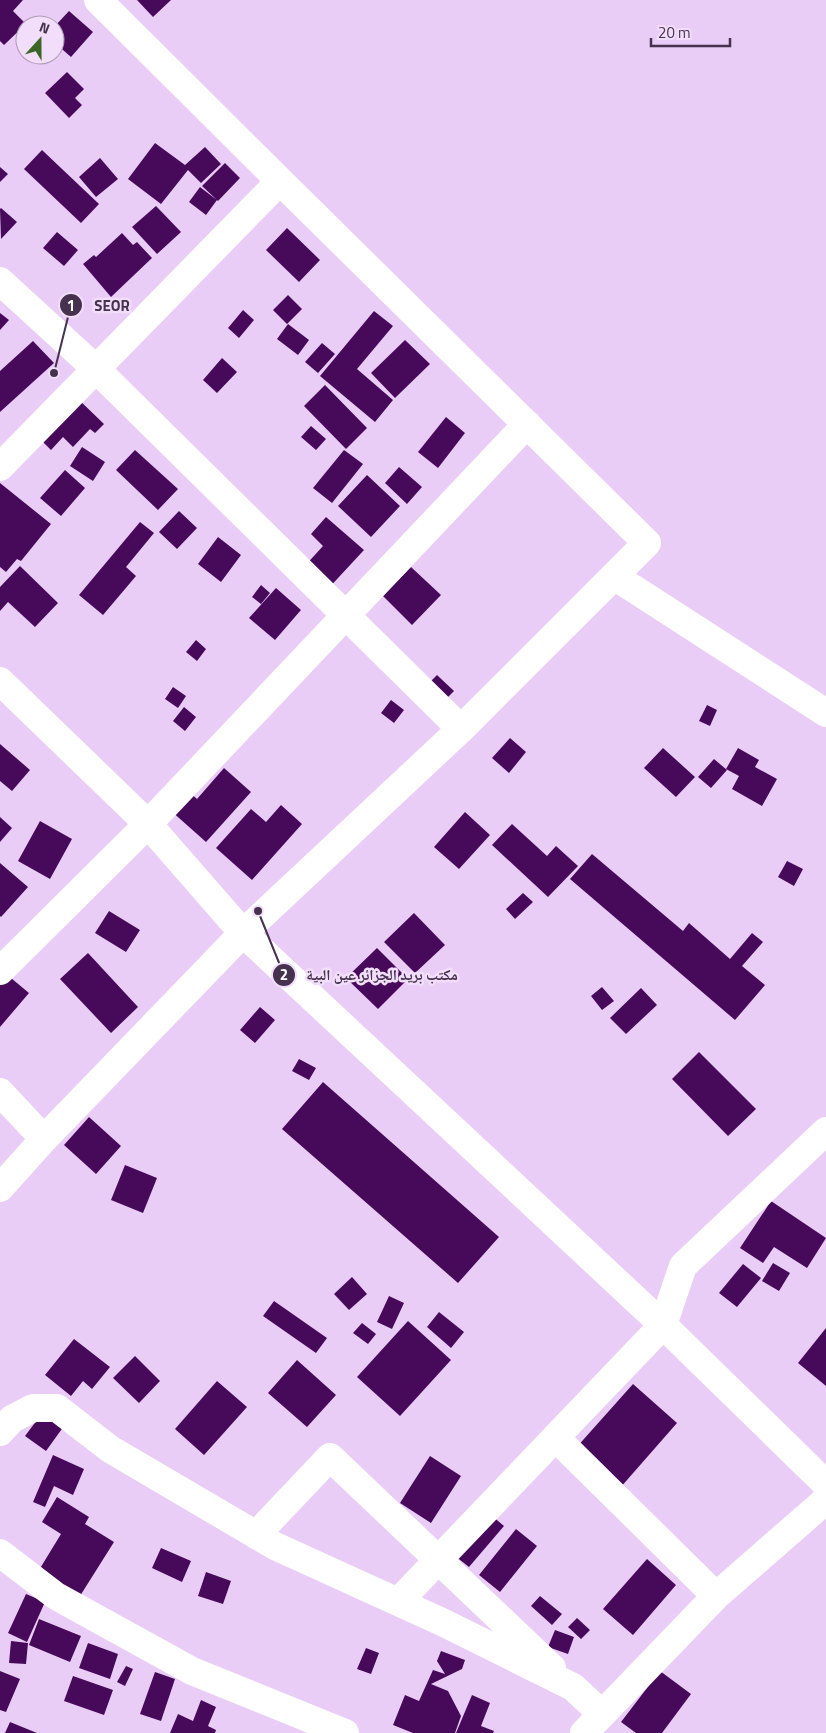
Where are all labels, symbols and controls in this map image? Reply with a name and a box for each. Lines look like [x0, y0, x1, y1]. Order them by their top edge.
north arrow [15, 15, 65, 65]
scale bar [651, 15, 730, 47]
text: N [37, 16, 53, 39]
text: 20 m [658, 21, 691, 44]
callout: SEOR [59, 290, 139, 320]
text: 1 [67, 294, 75, 317]
text: SEOR [94, 294, 130, 317]
callout: مكتب بريد الجزائر عين البية [271, 960, 468, 990]
text: 2 [280, 963, 288, 986]
text: مكتب بريد الجزائر عين البية [306, 963, 458, 986]

